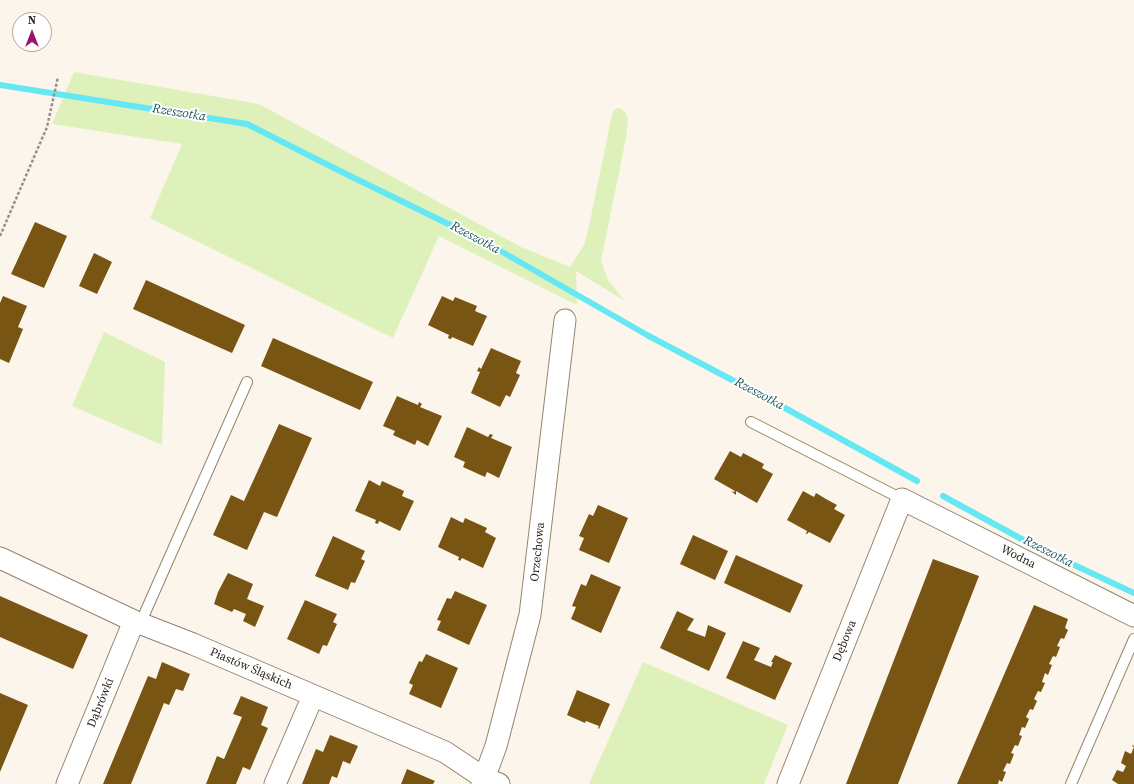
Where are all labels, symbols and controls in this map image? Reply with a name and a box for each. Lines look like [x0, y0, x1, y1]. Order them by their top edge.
north arrow [12, 12, 52, 52]
text: N [28, 13, 36, 28]
water label: Rzeszotka [151, 101, 207, 125]
water label: Rzeszotka [448, 218, 502, 258]
water label: Rzeszotka [732, 374, 786, 414]
street label: Orzechowa [528, 522, 548, 582]
water label: Rzeszotka [1020, 533, 1076, 571]
street label: Wodna [998, 542, 1038, 572]
street label: Dębowa [830, 618, 860, 664]
street label: Piastów Śląskich [208, 645, 294, 693]
street label: Dąbrówki [85, 676, 117, 730]

